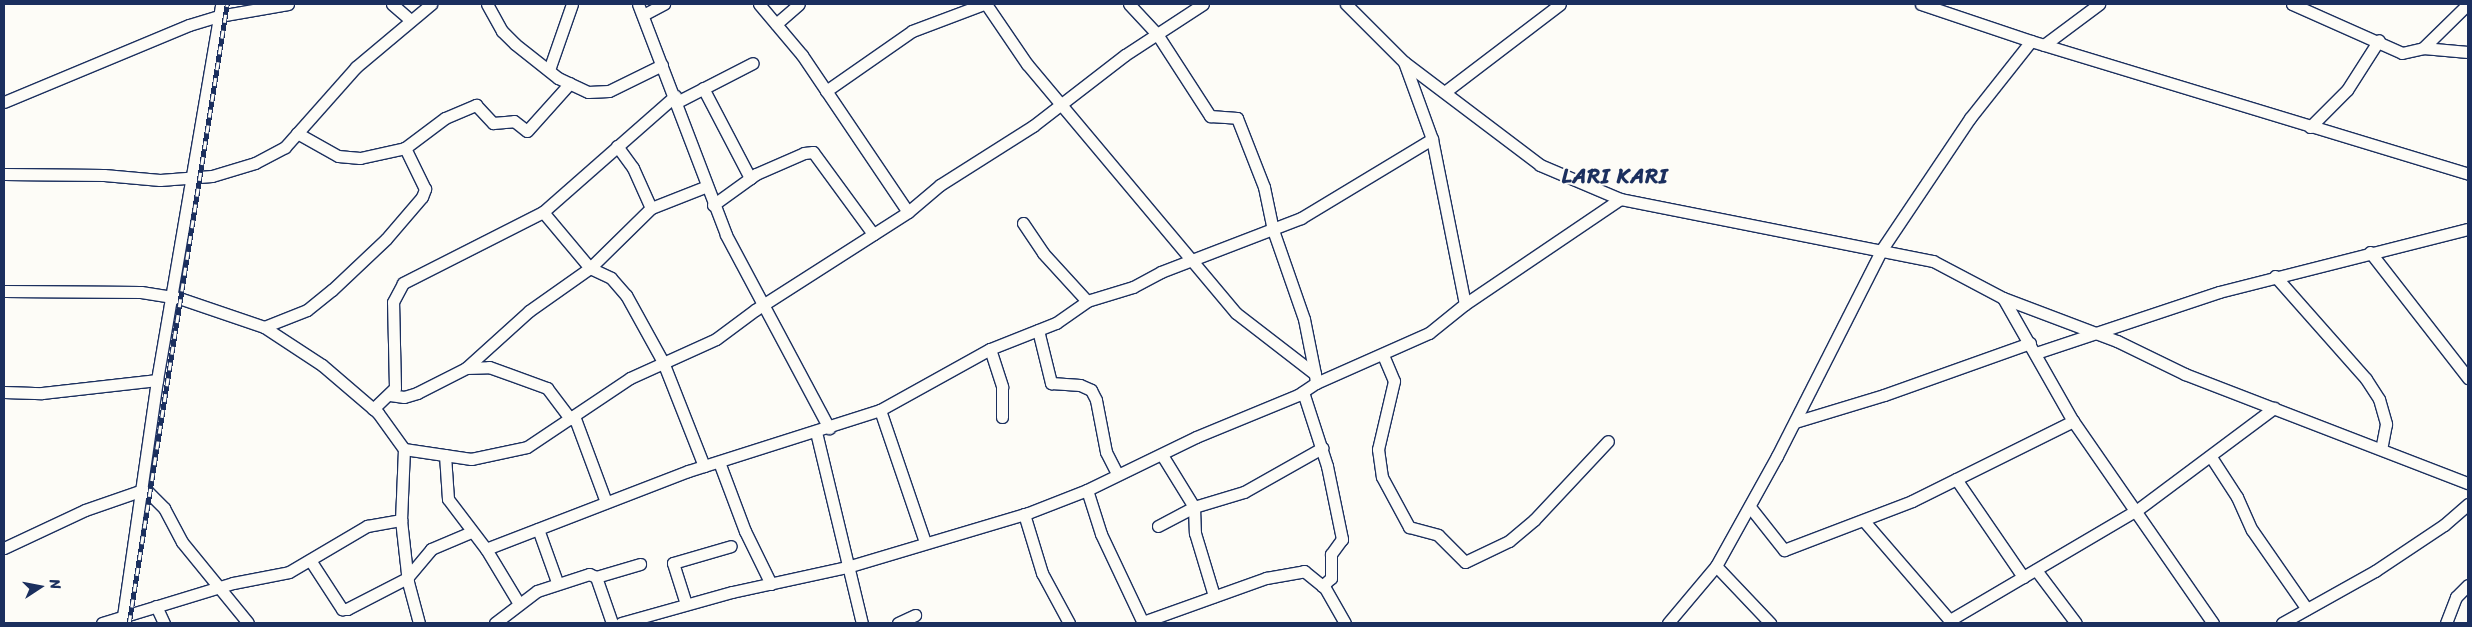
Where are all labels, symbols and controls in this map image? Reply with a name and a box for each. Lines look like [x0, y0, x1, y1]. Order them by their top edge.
district label: LARI KARI [1562, 163, 1668, 189]
north arrow [15, 562, 65, 612]
text: N [42, 577, 68, 591]

